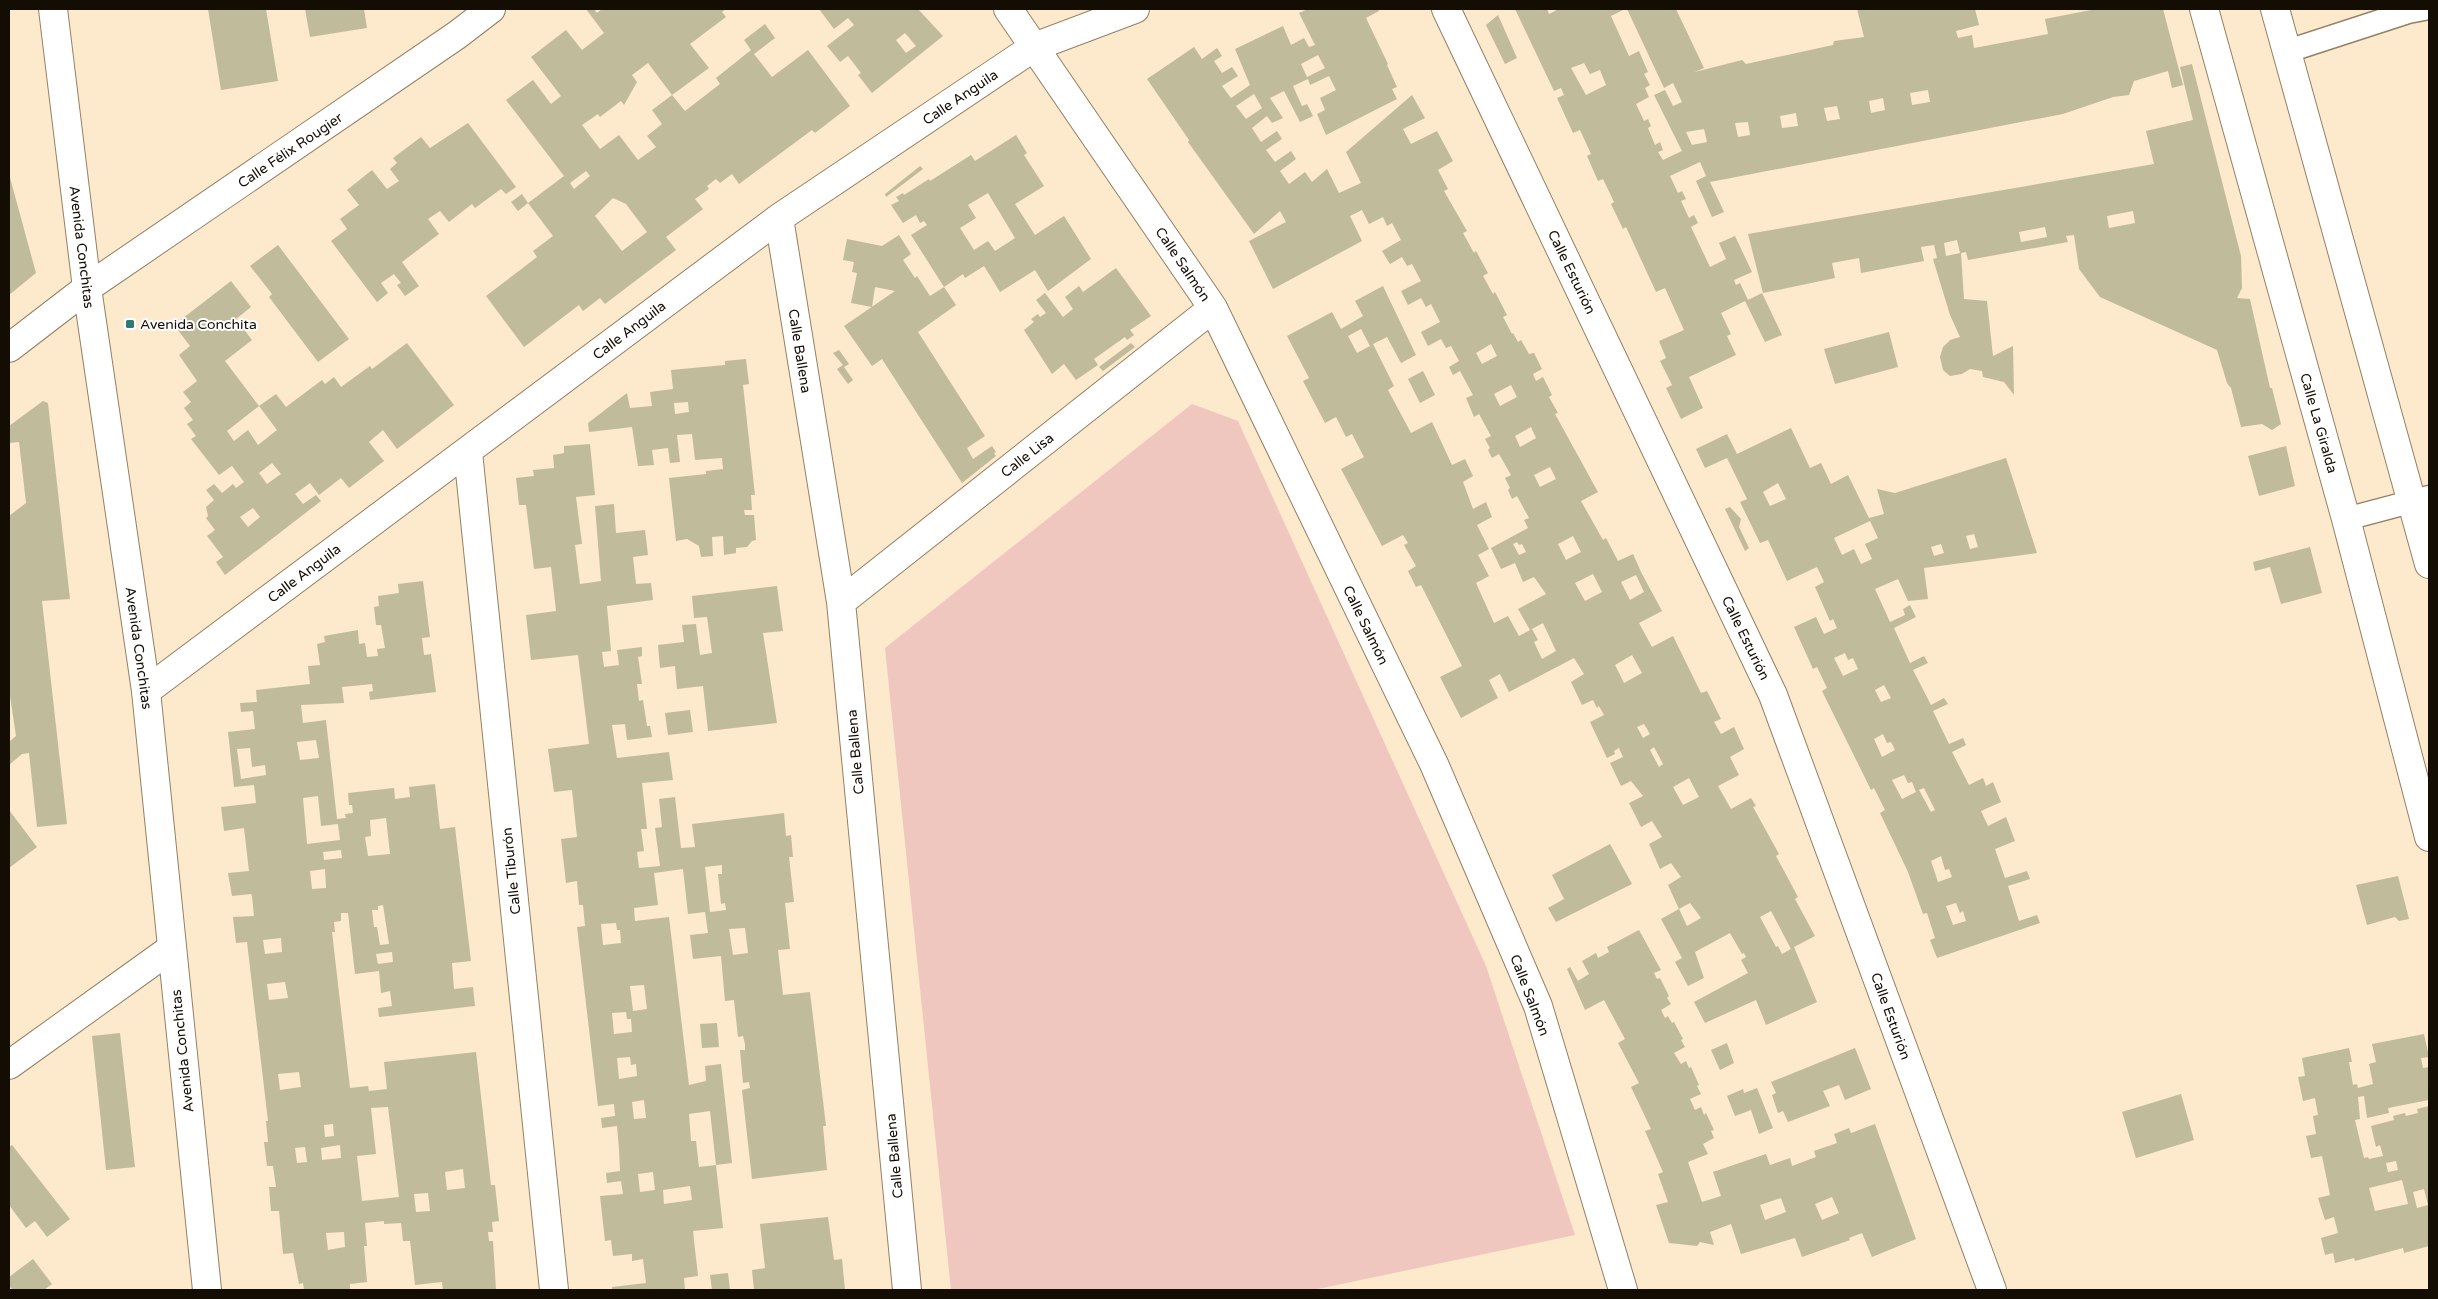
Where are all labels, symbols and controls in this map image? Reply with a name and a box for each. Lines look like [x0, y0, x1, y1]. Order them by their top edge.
street label: Calle Anguila [919, 66, 1001, 129]
street label: Calle Félix Rougier [235, 109, 346, 192]
street label: Avenida Conchitas [66, 185, 97, 310]
street label: Calle Salmón [1151, 224, 1214, 305]
street label: Calle Esturión [1544, 227, 1599, 317]
street label: Calle Anguila [589, 297, 669, 363]
street label: Calle Ballena [784, 308, 815, 394]
place label: Avenida Conchita [140, 316, 257, 333]
marker: Avenida Conchita [124, 318, 136, 330]
street label: Calle La Giralda [2296, 371, 2341, 475]
street label: Calle Lisa [998, 430, 1057, 481]
street label: Calle Anguila [264, 540, 344, 606]
street label: Calle Salmón [1339, 583, 1392, 668]
street label: Avenida Conchitas [121, 586, 156, 711]
street label: Calle Esturión [1718, 593, 1773, 683]
street label: Calle Ballena [843, 709, 868, 795]
street label: Calle Tiburón [498, 827, 525, 915]
street label: Calle Salmón [1506, 952, 1553, 1038]
street label: Calle Esturión [1867, 970, 1914, 1062]
street label: Avenida Conchitas [168, 988, 197, 1113]
street label: Calle Ballena [882, 1113, 907, 1199]

